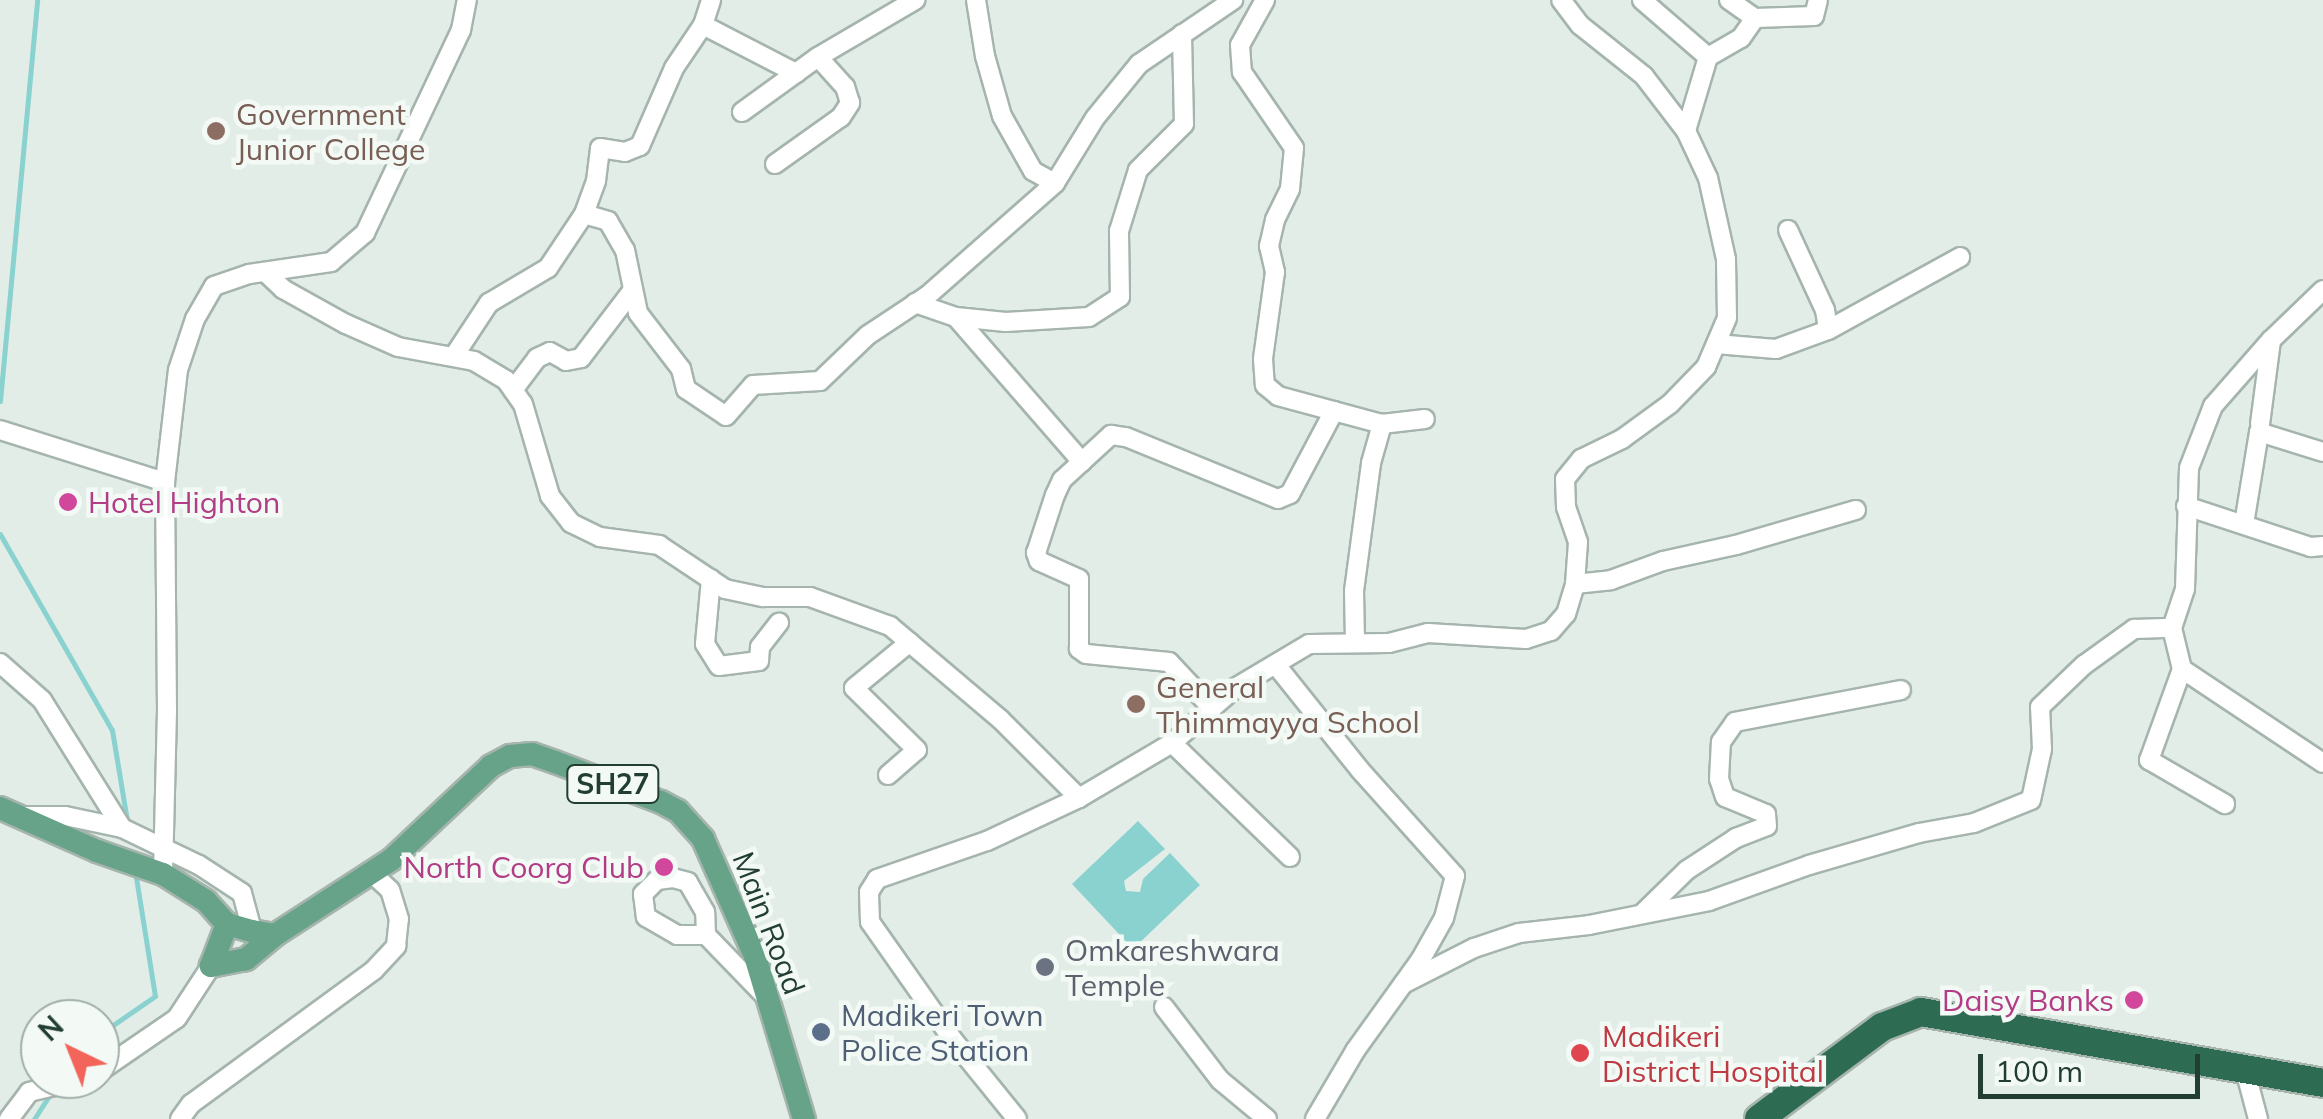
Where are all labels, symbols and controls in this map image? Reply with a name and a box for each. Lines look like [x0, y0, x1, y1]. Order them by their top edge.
place label: Government Junior College [236, 96, 425, 166]
marker: Government Junior College [205, 120, 227, 142]
place label: Hotel Highton [88, 484, 280, 520]
marker: Hotel Highton [57, 491, 79, 513]
place label: General Thimmayya School [1156, 669, 1420, 740]
marker: General Thimmayya School [1125, 693, 1147, 715]
road number: SH27 [566, 761, 660, 807]
street label: Main Road [725, 847, 813, 999]
place label: North Coorg Club [404, 849, 644, 885]
marker: North Coorg Club [653, 856, 675, 878]
place label: Omkareshwara Temple [1065, 932, 1280, 1002]
marker: Omkareshwara Temple [1034, 956, 1056, 978]
place label: Daisy Banks [1942, 982, 2114, 1018]
marker: Daisy Banks [2123, 989, 2145, 1011]
place label: Madikeri Town Police Station [841, 997, 1044, 1068]
north arrow [20, 999, 120, 1099]
text: N [31, 1008, 70, 1048]
place label: Madikeri District Hospital [1602, 1018, 1824, 1088]
marker: Madikeri Town Police Station [810, 1021, 832, 1043]
scale bar [1983, 1034, 2206, 1096]
marker: Madikeri District Hospital [1567, 1040, 1593, 1066]
text: 100 m [1995, 1052, 2083, 1090]

